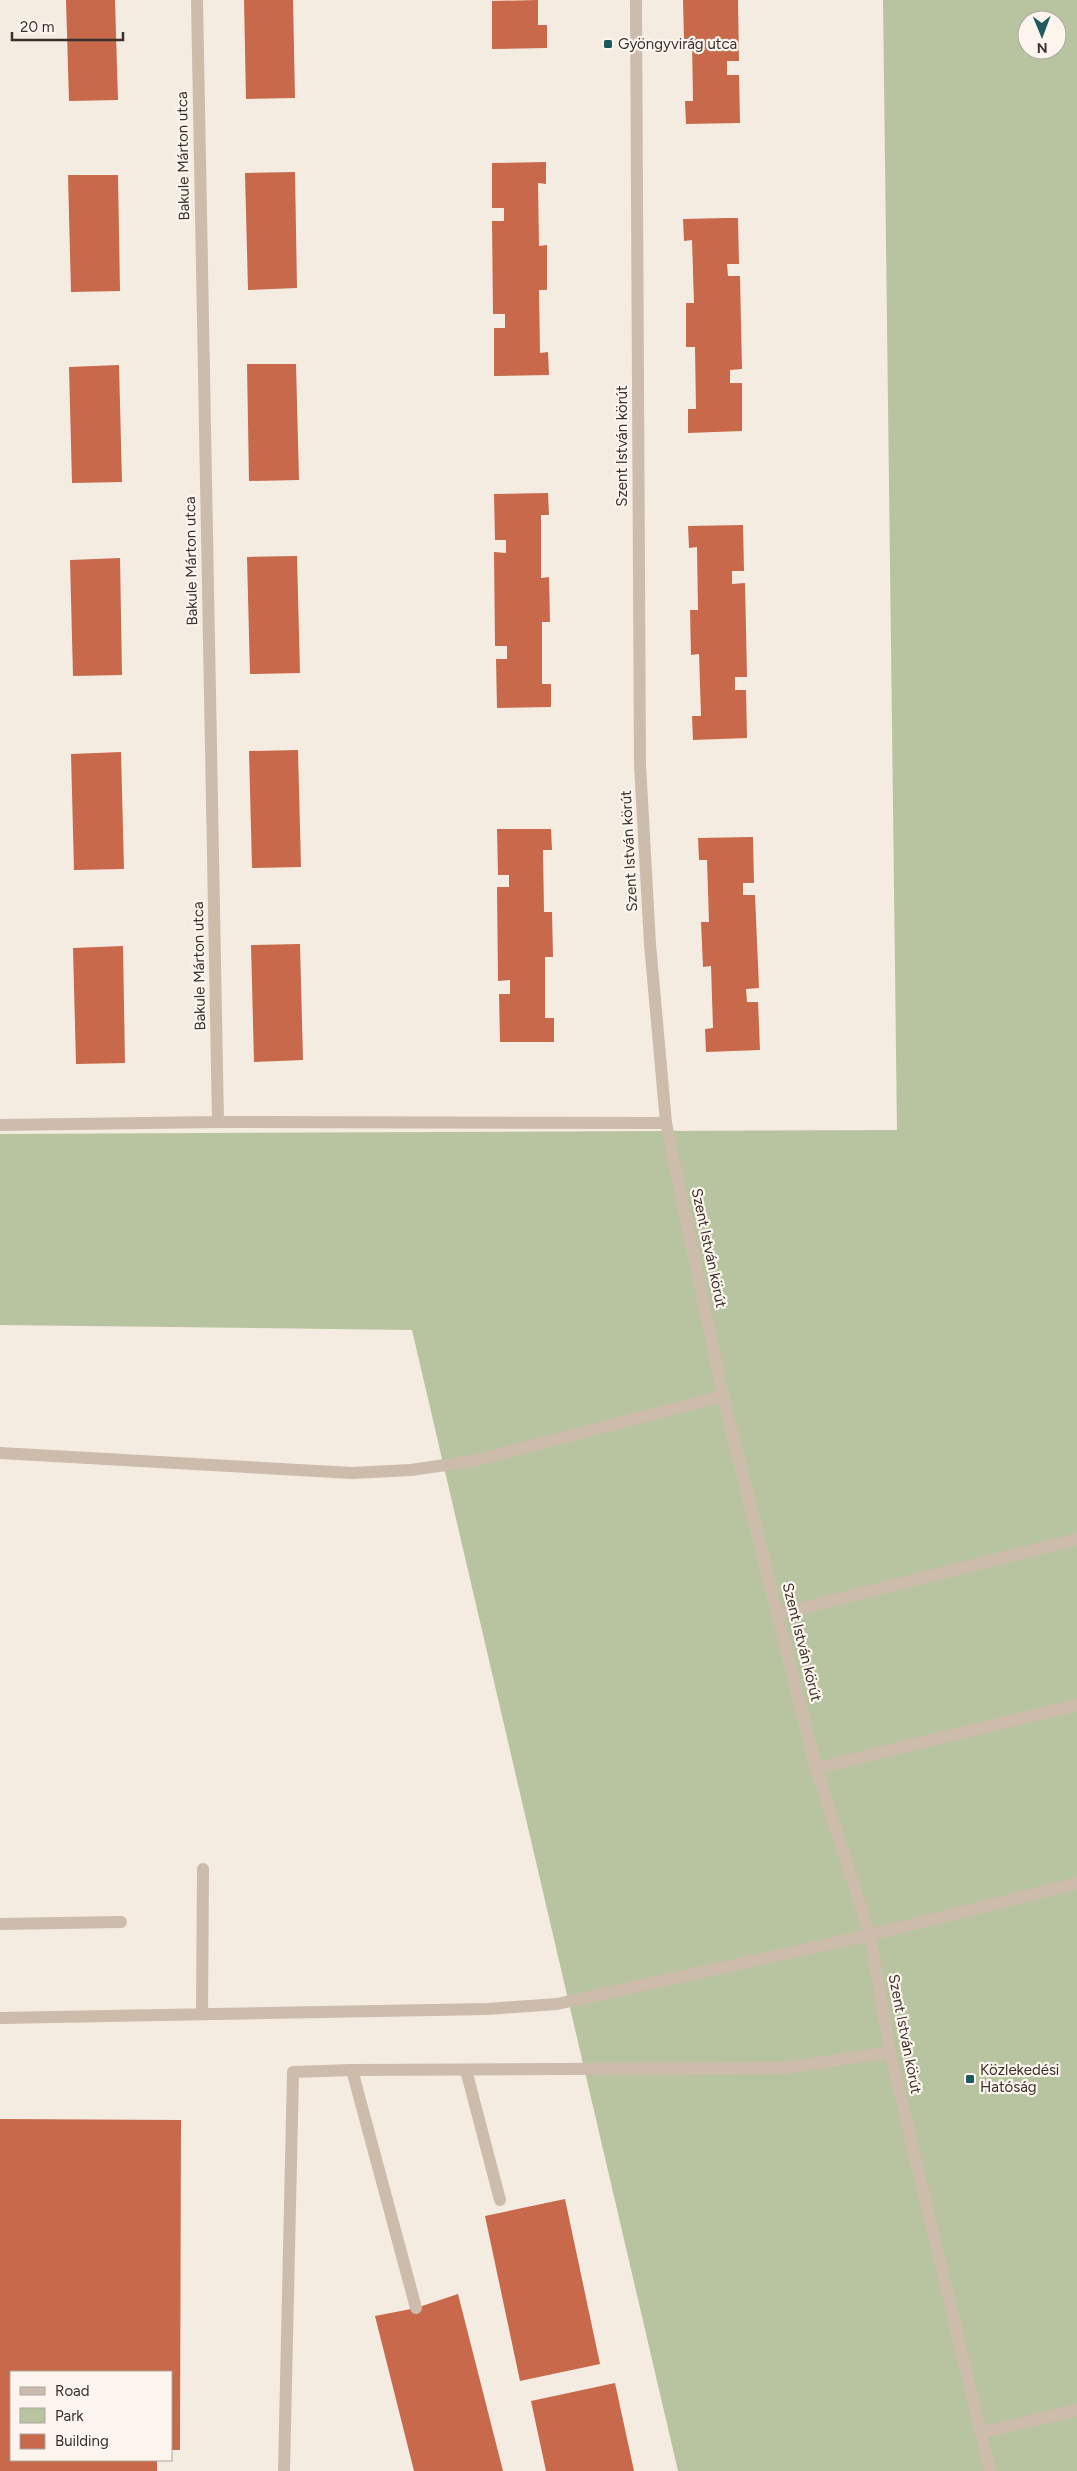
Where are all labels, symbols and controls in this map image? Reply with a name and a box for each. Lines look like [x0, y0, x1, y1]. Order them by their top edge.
scale bar [12, 10, 124, 42]
north arrow [1017, 10, 1067, 60]
text: 20 m [20, 18, 54, 36]
place label: Gyöngyvirág utca [618, 35, 737, 53]
marker: Gyöngyvirág utca [602, 38, 614, 50]
text: N [1037, 39, 1048, 56]
street label: Bakule Márton utca [173, 91, 193, 221]
street label: Szent István körút [613, 385, 631, 507]
street label: Bakule Márton utca [181, 496, 201, 626]
street label: Szent István körút [617, 790, 641, 912]
street label: Bakule Márton utca [189, 901, 209, 1031]
street label: Szent István körút [688, 1187, 731, 1310]
street label: Szent István körút [779, 1581, 826, 1703]
street label: Szent István körút [885, 1973, 925, 2096]
place label: Közlekedési Hatóság [980, 2061, 1059, 2096]
marker: Közlekedési Hatóság [964, 2073, 976, 2085]
legend [10, 2371, 172, 2461]
text: Road [55, 2382, 90, 2400]
text: Park [55, 2407, 84, 2425]
text: Building [55, 2432, 109, 2450]

